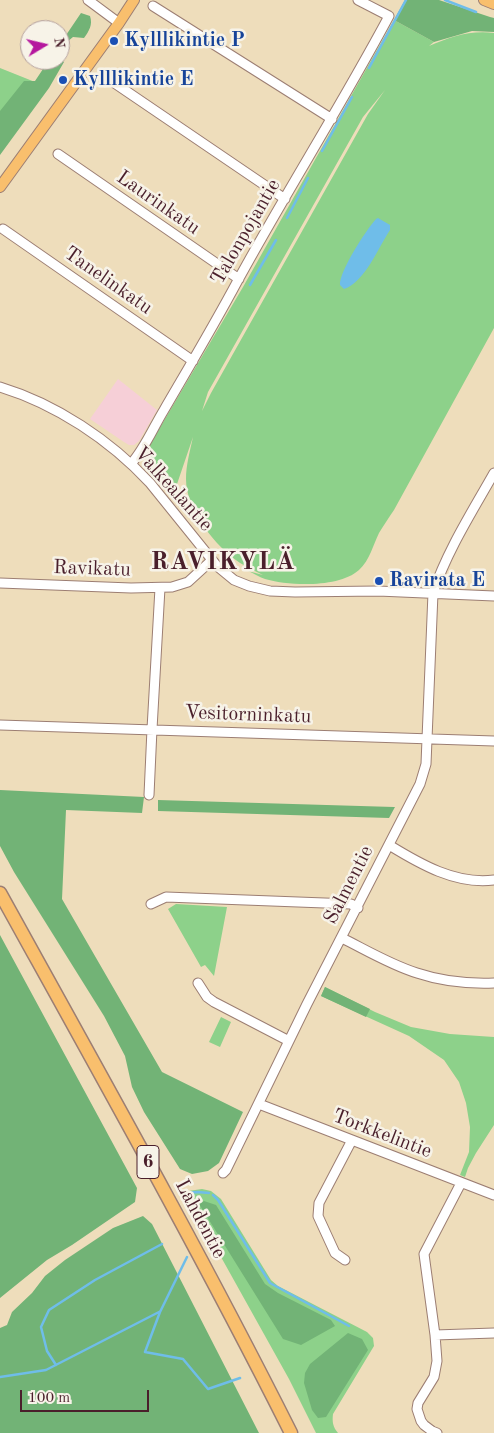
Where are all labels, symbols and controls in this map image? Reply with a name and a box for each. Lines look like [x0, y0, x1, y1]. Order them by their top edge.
north arrow [20, 20, 70, 70]
place label: Kylllikintie P [124, 29, 245, 53]
marker: Kylllikintie P [108, 35, 120, 47]
text: N [51, 36, 67, 49]
place label: Kylllikintie E [73, 68, 194, 92]
marker: Kylllikintie E [57, 74, 69, 86]
street label: Laurinkatu [112, 166, 204, 240]
street label: Talonpojantie [206, 175, 286, 289]
street label: Tanelinkatu [59, 242, 157, 320]
street label: Valkealantie [129, 441, 217, 537]
district label: RAVIKYLÄ [149, 547, 297, 577]
street label: Ravikatu [53, 556, 131, 582]
place label: Ravirata E [389, 569, 485, 593]
marker: Ravirata E [373, 575, 385, 587]
street label: Vesitorninkatu [184, 701, 312, 729]
street label: Salmentie [319, 842, 379, 928]
street label: Torkkelintie [329, 1104, 435, 1164]
road number: 6 [137, 1146, 159, 1178]
street label: Lahdentie [169, 1175, 231, 1263]
scale bar [22, 1380, 151, 1412]
text: 100 m [28, 1391, 70, 1406]

